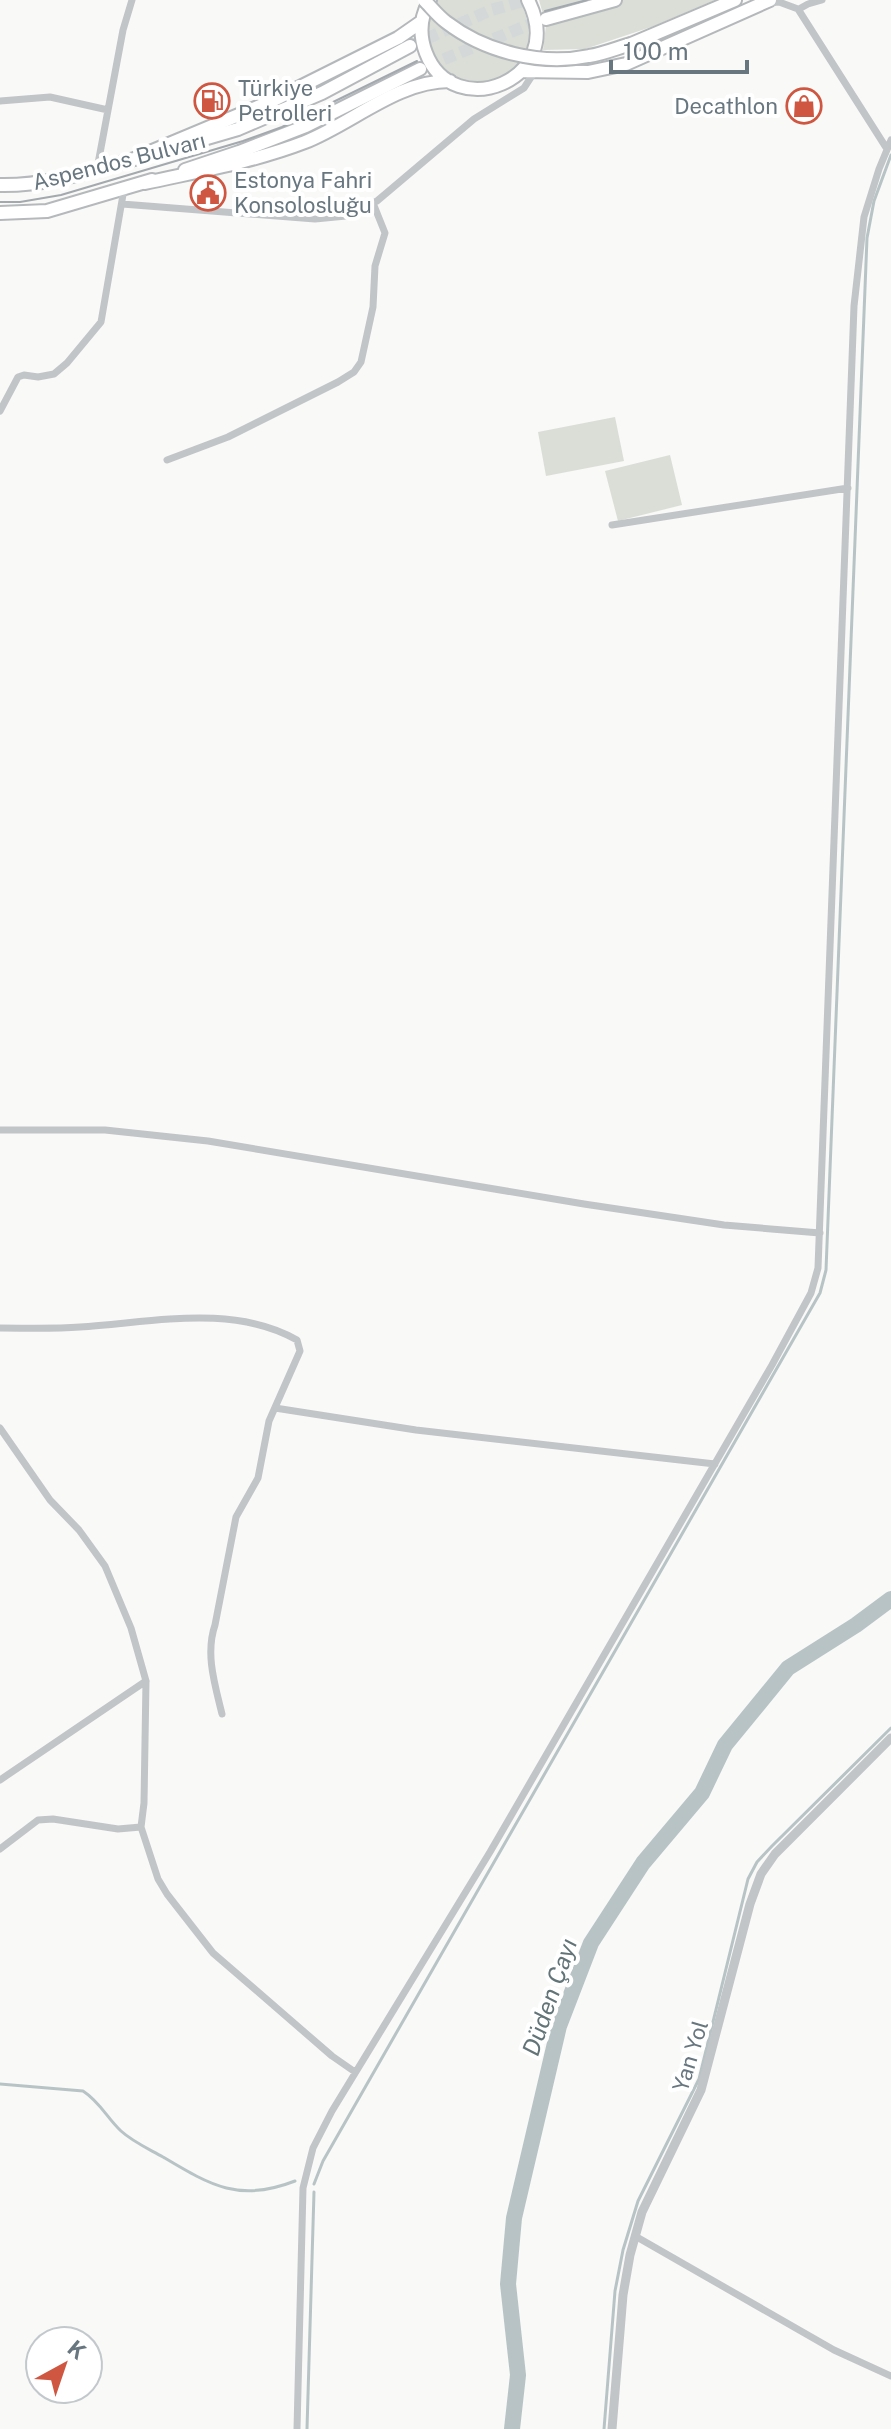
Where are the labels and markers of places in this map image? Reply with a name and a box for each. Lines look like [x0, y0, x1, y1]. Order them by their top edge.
place label: Türkiye Petrolleri [238, 75, 332, 126]
fuel station icon: Türkiye Petrolleri [193, 82, 231, 120]
shop icon: Decathlon [785, 87, 823, 125]
place label: Decathlon [674, 93, 778, 119]
place label: Estonya Fahri Konsolosluğu [234, 167, 372, 218]
public building icon: Estonya Fahri Konsolosluğu [189, 174, 227, 212]

